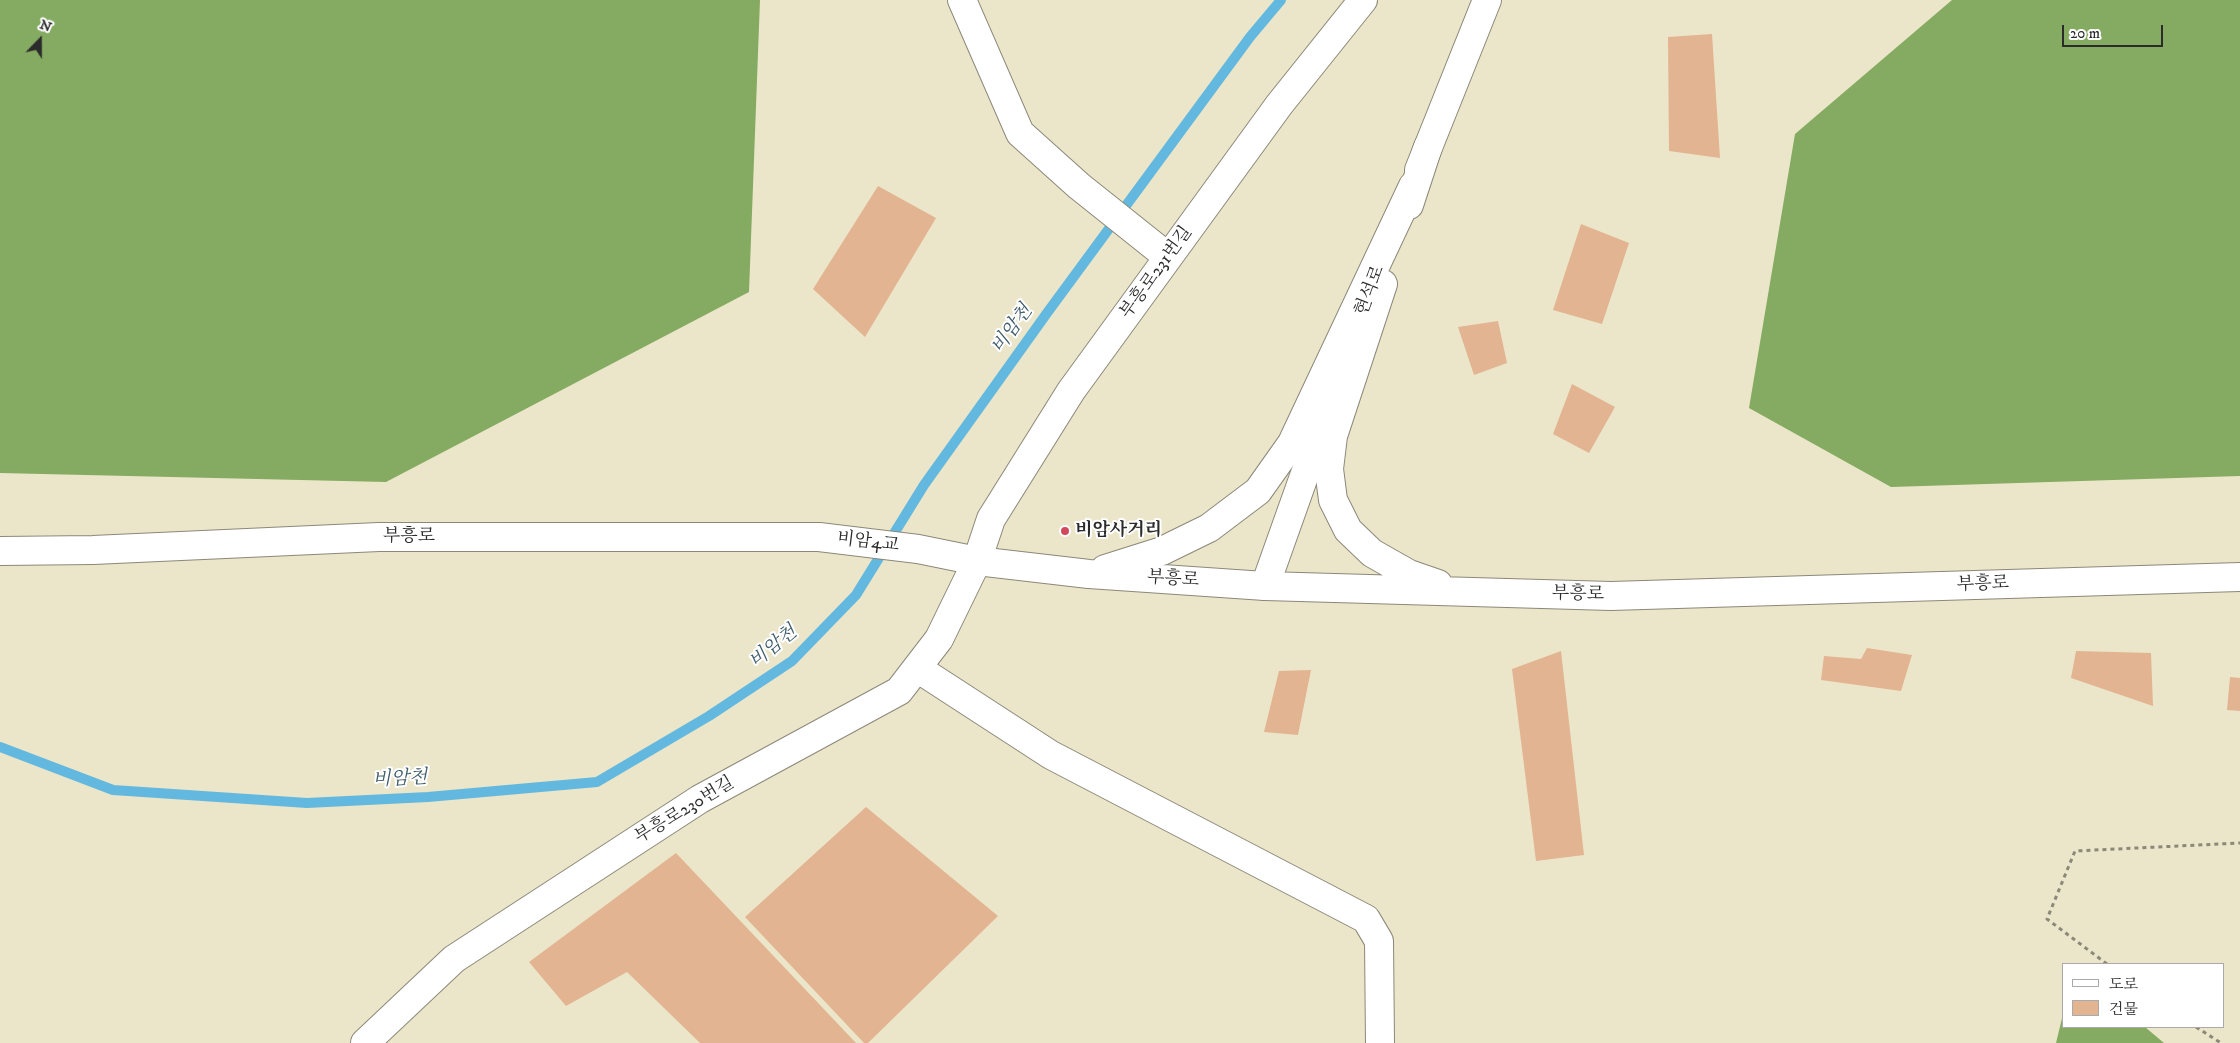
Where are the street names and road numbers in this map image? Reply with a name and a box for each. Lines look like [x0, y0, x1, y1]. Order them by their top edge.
street label: 부흥로231번길 [1116, 223, 1198, 323]
street label: 현석로 [1352, 263, 1390, 319]
street label: 부흥로 [383, 526, 435, 548]
street label: 비암4교 [836, 528, 900, 558]
street label: 부흥로 [1146, 567, 1200, 593]
street label: 부흥로 [1957, 573, 2009, 597]
street label: 부흥로 [1552, 584, 1604, 606]
street label: 부흥로230번길 [631, 773, 739, 849]

